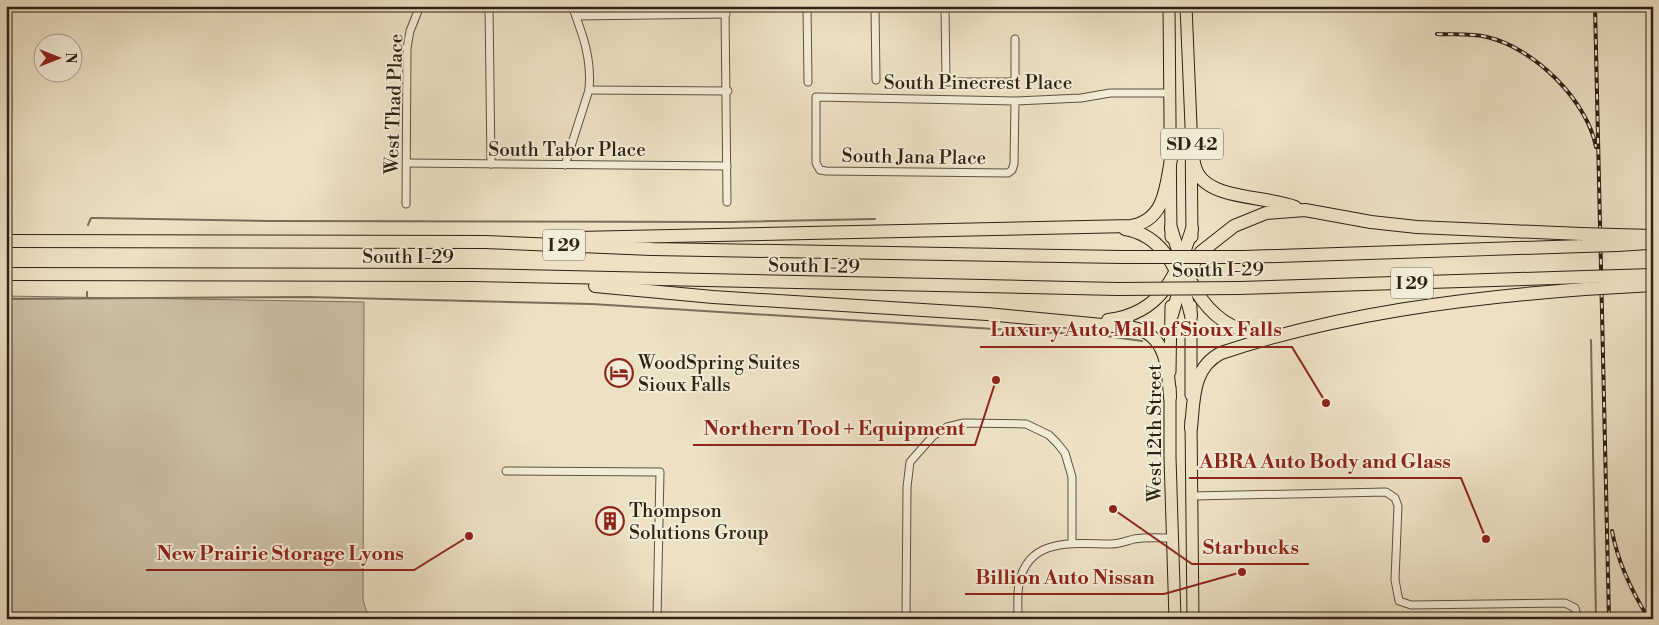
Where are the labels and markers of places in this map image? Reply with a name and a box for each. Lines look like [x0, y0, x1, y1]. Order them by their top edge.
callout: Luxury Auto Mall of Sioux Falls [980, 312, 1292, 347]
place label: WoodSpring Suites Sioux Falls [637, 351, 800, 397]
hotel icon: WoodSpring Suites Sioux Falls [604, 358, 634, 388]
callout: Northern Tool + Equipment [693, 410, 975, 445]
callout: ABRA Auto Body and Glass [1189, 443, 1461, 478]
place label: Thompson Solutions Group [629, 499, 769, 545]
building icon: Thompson Solutions Group [595, 506, 625, 536]
callout: Starbucks [1192, 529, 1309, 564]
callout: New Prairie Storage Lyons [146, 535, 414, 570]
callout: Billion Auto Nissan [965, 559, 1164, 594]

